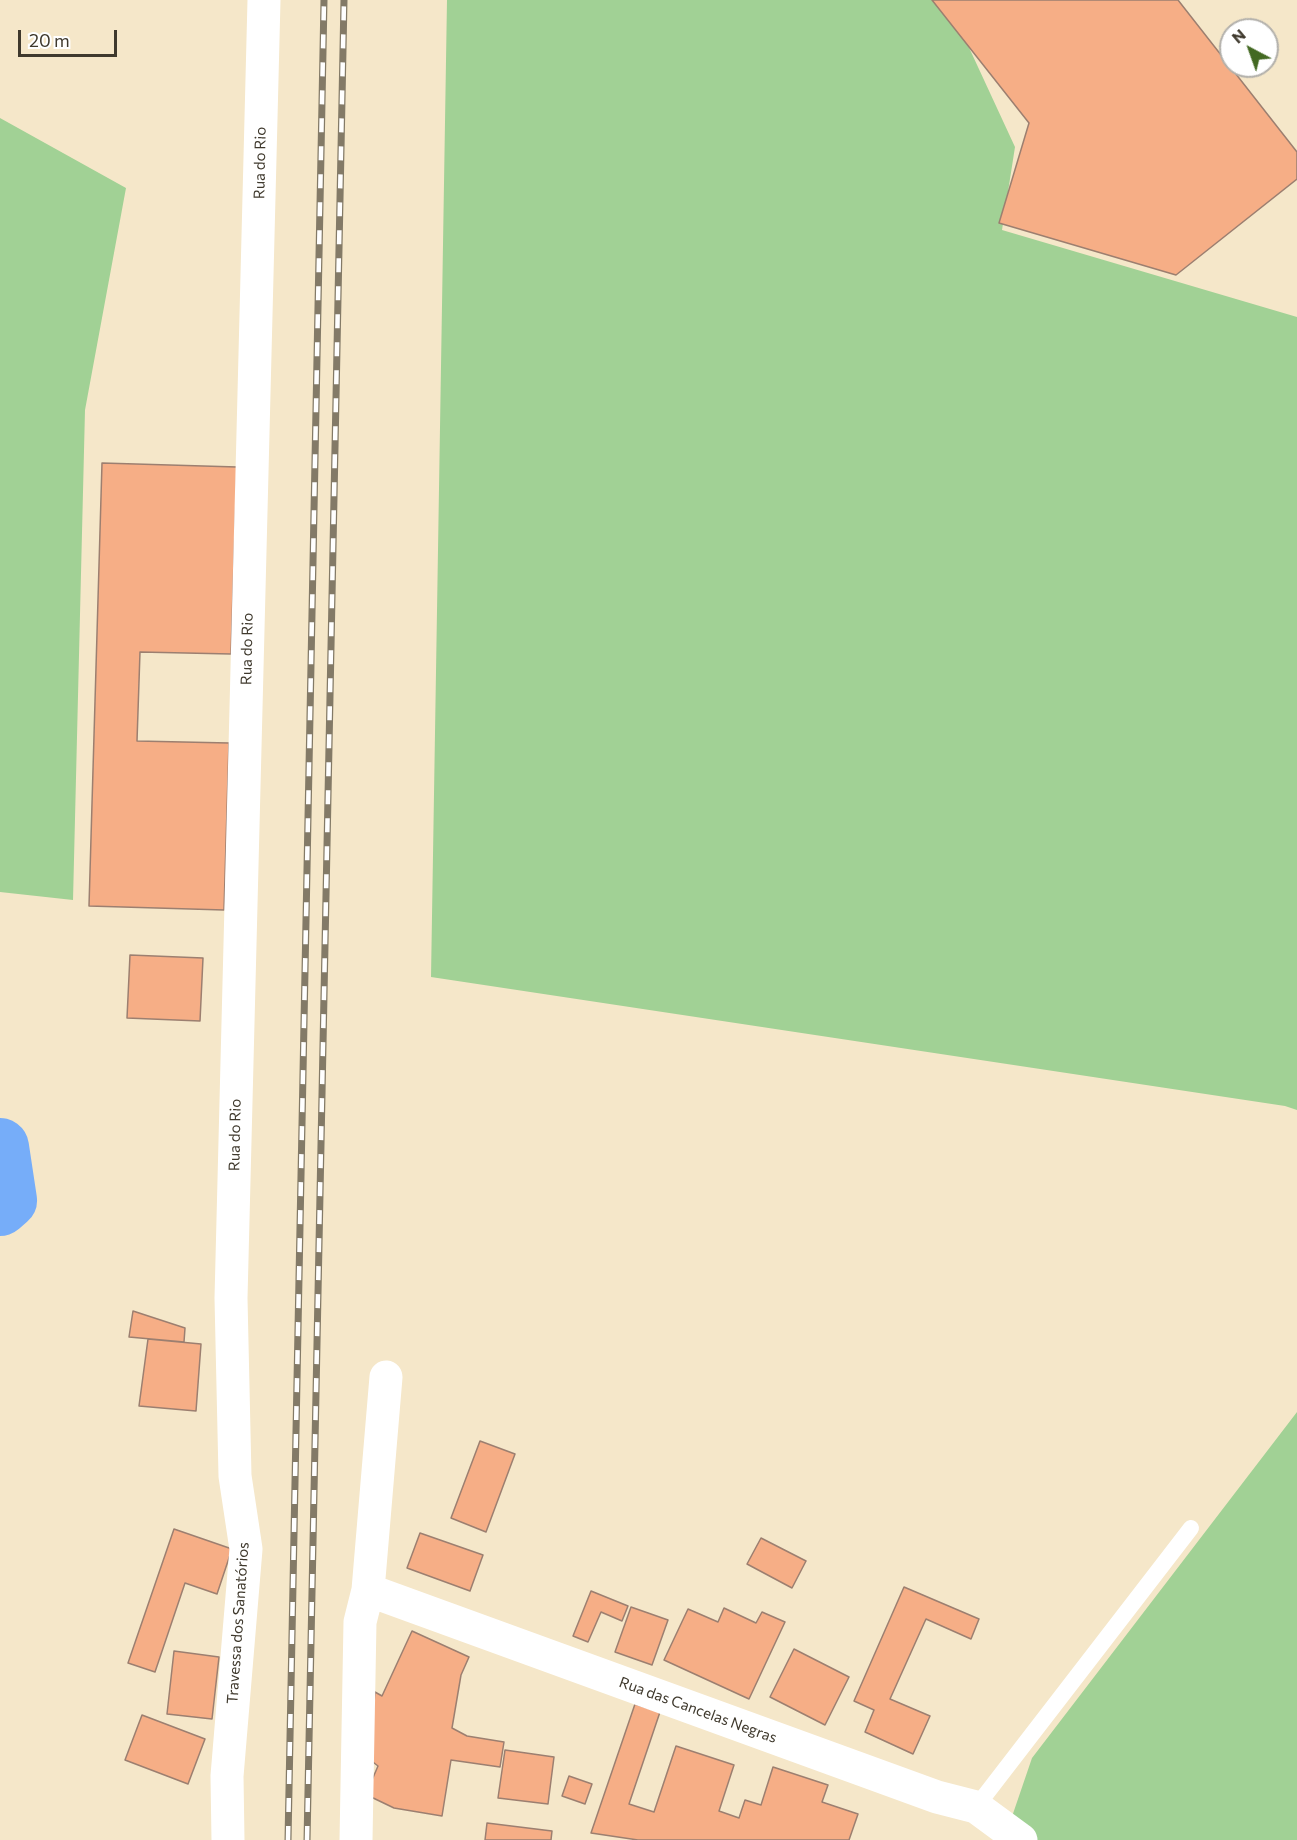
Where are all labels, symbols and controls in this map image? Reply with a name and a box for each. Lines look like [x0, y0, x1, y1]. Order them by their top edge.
scale bar [21, 18, 120, 56]
north arrow [1219, 18, 1279, 78]
text: N [1227, 24, 1249, 47]
text: 20 m [29, 29, 70, 51]
street label: Rua do Rio [250, 127, 270, 199]
street label: Rua do Rio [237, 613, 257, 685]
street label: Rua do Rio [225, 1099, 245, 1171]
street label: Travessa dos Sanatórios [223, 1541, 253, 1705]
street label: Rua das Cancelas Negras [617, 1673, 779, 1747]

